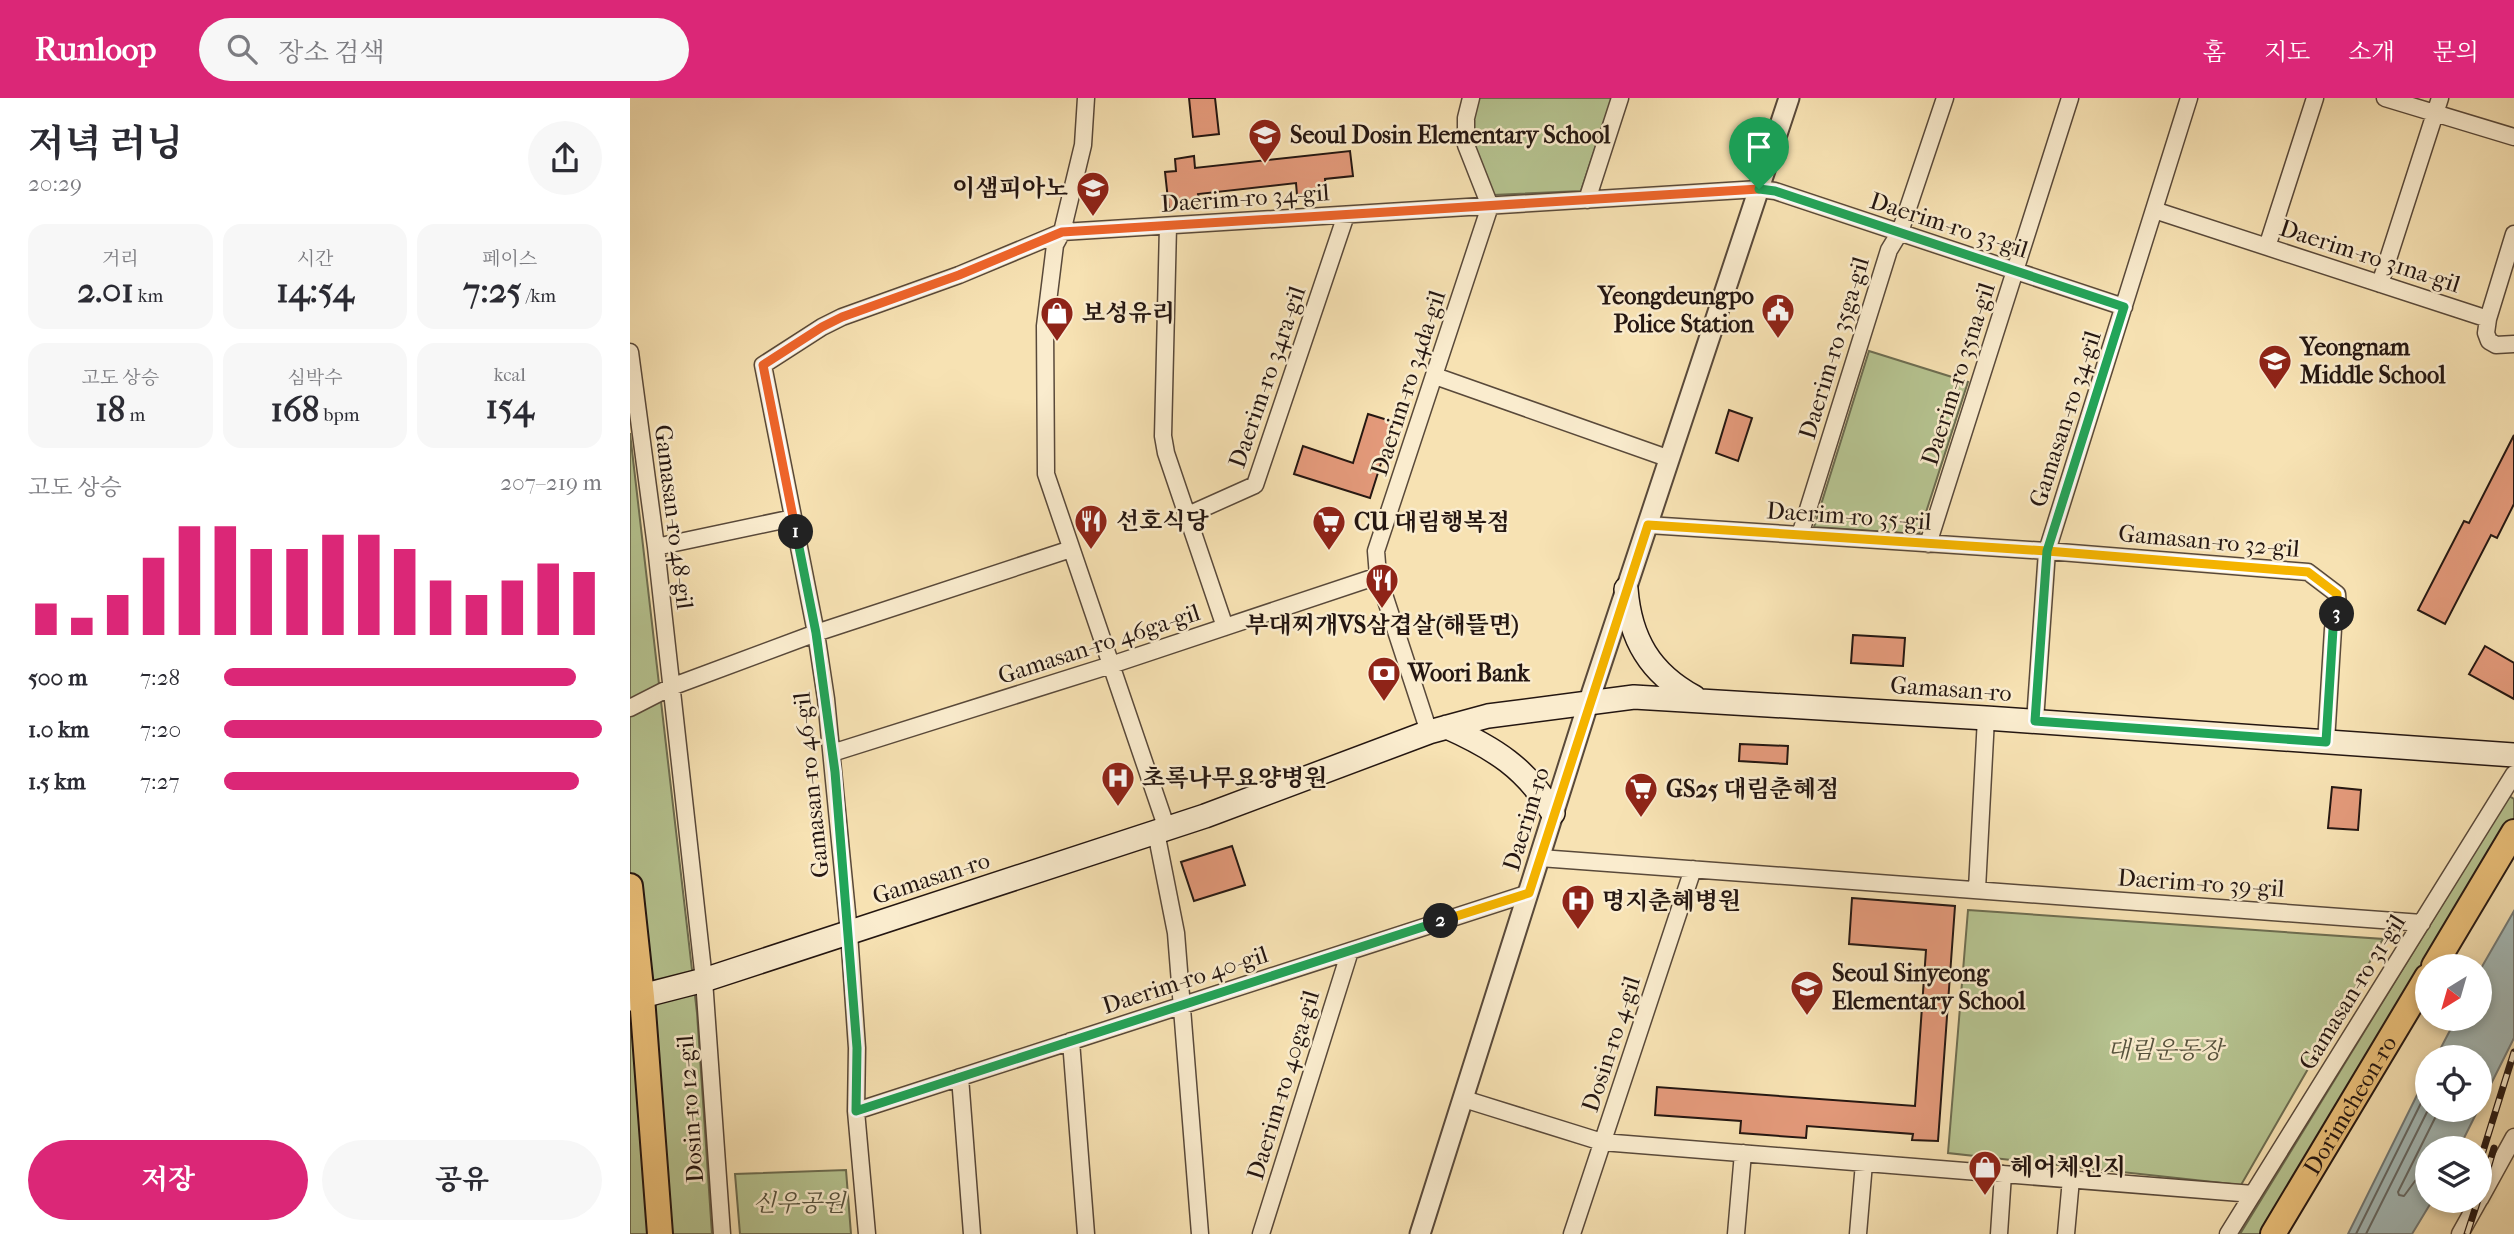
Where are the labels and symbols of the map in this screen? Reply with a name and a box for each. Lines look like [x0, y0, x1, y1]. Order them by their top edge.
school or university icon: Seoul Dosin Elementary School [1246, 116, 1284, 165]
pin [1729, 117, 1789, 189]
place label: Seoul Dosin Elementary School [1290, 121, 1611, 149]
school or university icon: 이샘피아노 [1074, 169, 1112, 218]
place label: 이샘피아노 [952, 174, 1068, 202]
street label: Daerim-ro 34-gil [1160, 178, 1331, 218]
street label: Daerim-ro 33-gil [1866, 186, 2032, 264]
street label: Daerim-ro 31na-gil [2276, 214, 2464, 299]
street label: Daerim-ro 35ga-gil [1793, 253, 1875, 443]
street label: Daerim-ro 35na-gil [1915, 279, 2001, 469]
street label: Daerim-ro 34ra-gil [1223, 282, 1311, 472]
place label: Yeongdeungpo Police Station [1596, 282, 1755, 338]
street label: Daerim-ro 34da-gil [1365, 286, 1451, 479]
public building icon: Yeongdeungpo Police Station [1759, 291, 1797, 340]
shop icon: 보성유리 [1038, 294, 1076, 343]
place label: 보성유리 [1082, 299, 1175, 327]
street label: Gamasan-ro 34-gil [2023, 327, 2107, 511]
place label: Yeongnam Middle School [2298, 333, 2446, 389]
school or university icon: Yeongnam Middle School [2256, 342, 2294, 391]
street label: Gamasan-ro 48-gil [649, 423, 699, 611]
street label: Daerim-ro 35-gil [1766, 496, 1933, 536]
restaurant icon: 선호식당 [1072, 502, 1110, 551]
supermarket icon: CU 대림행복점 [1310, 503, 1348, 552]
place label: 선호식당 [1116, 507, 1210, 535]
place label: CU 대림행복점 [1354, 508, 1510, 536]
pin: 1 [778, 514, 814, 550]
street label: Gamasan-ro 32-gil [2117, 519, 2301, 563]
restaurant icon: 부대찌개VS삼겹살(해뜰면) [1363, 561, 1401, 610]
pin: 3 [2320, 596, 2354, 632]
street label: Gamasan-ro 46ga-gil [995, 598, 1204, 690]
place label: 부대찌개VS삼겹살(해뜰면) [1245, 611, 1519, 639]
bank icon: Woori Bank [1365, 654, 1403, 703]
place label: Woori Bank [1407, 659, 1530, 687]
street label: Gamasan-ro [1889, 671, 2013, 707]
street label: Gamasan-ro 46-gil [787, 690, 835, 879]
hospital icon: 초록나무요양병원 [1099, 759, 1137, 808]
place label: 초록나무요양병원 [1142, 764, 1327, 792]
street label: Daerim-ro [1497, 764, 1555, 874]
supermarket icon: GS25 대림춘혜점 [1622, 770, 1660, 819]
place label: GS25 대림춘혜점 [1666, 775, 1839, 803]
street label: Gamasan-ro [869, 846, 993, 910]
street label: Daerim-ro 39-gil [2116, 863, 2286, 903]
hospital icon: 명지춘혜병원 [1559, 882, 1597, 931]
place label: 명지춘혜병원 [1602, 887, 1741, 915]
pin: 2 [1424, 904, 1458, 938]
street label: Gamasan-ro 31-gil [2293, 909, 2411, 1075]
street label: Daerim-ro 40-gil [1099, 940, 1272, 1020]
north arrow [2415, 954, 2492, 1031]
place label: Seoul Sinyeong Elementary School [1832, 959, 2026, 1015]
school or university icon: Seoul Sinyeong Elementary School [1788, 968, 1826, 1017]
street label: Dosin-ro 4-gil [1576, 972, 1646, 1115]
street label: Daerim-ro 40ga-gil [1241, 987, 1325, 1183]
street label: Dorimcheon-ro [2298, 1031, 2403, 1180]
street label: Dosin-ro 12-gil [671, 1034, 709, 1184]
park label: 대림운동장 [2107, 1036, 2227, 1064]
shop icon: 헤어체인지 [1966, 1148, 2004, 1197]
place label: 헤어체인지 [2010, 1153, 2126, 1181]
park label: 신우공원 [753, 1189, 847, 1217]

